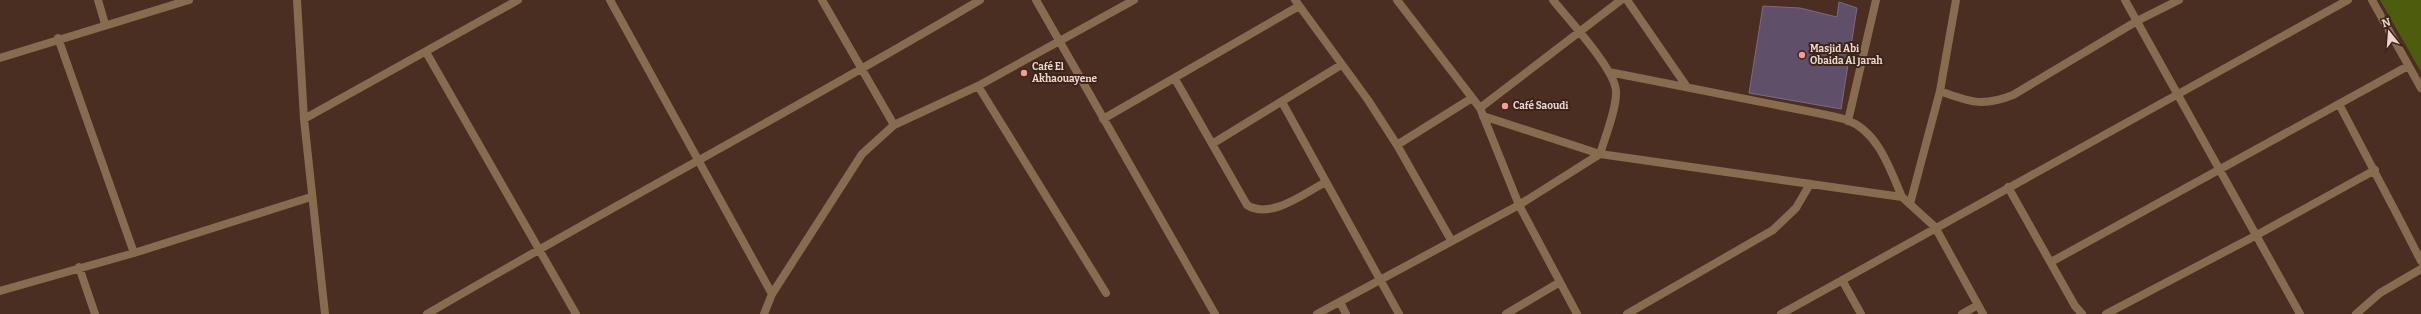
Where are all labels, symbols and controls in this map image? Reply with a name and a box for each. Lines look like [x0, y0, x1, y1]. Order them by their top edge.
north arrow [2369, 12, 2409, 52]
text: N [2380, 15, 2393, 30]
place label: Masjid Abi Obaida Al Jarah [1810, 43, 1883, 67]
marker: Masjid Abi Obaida Al Jarah [1797, 50, 1807, 60]
place label: Café El Akhaouayene [1032, 60, 1098, 85]
marker: Café El Akhaouayene [1019, 68, 1029, 78]
place label: Café Saoudi [1513, 99, 1569, 112]
marker: Café Saoudi [1500, 101, 1510, 111]

